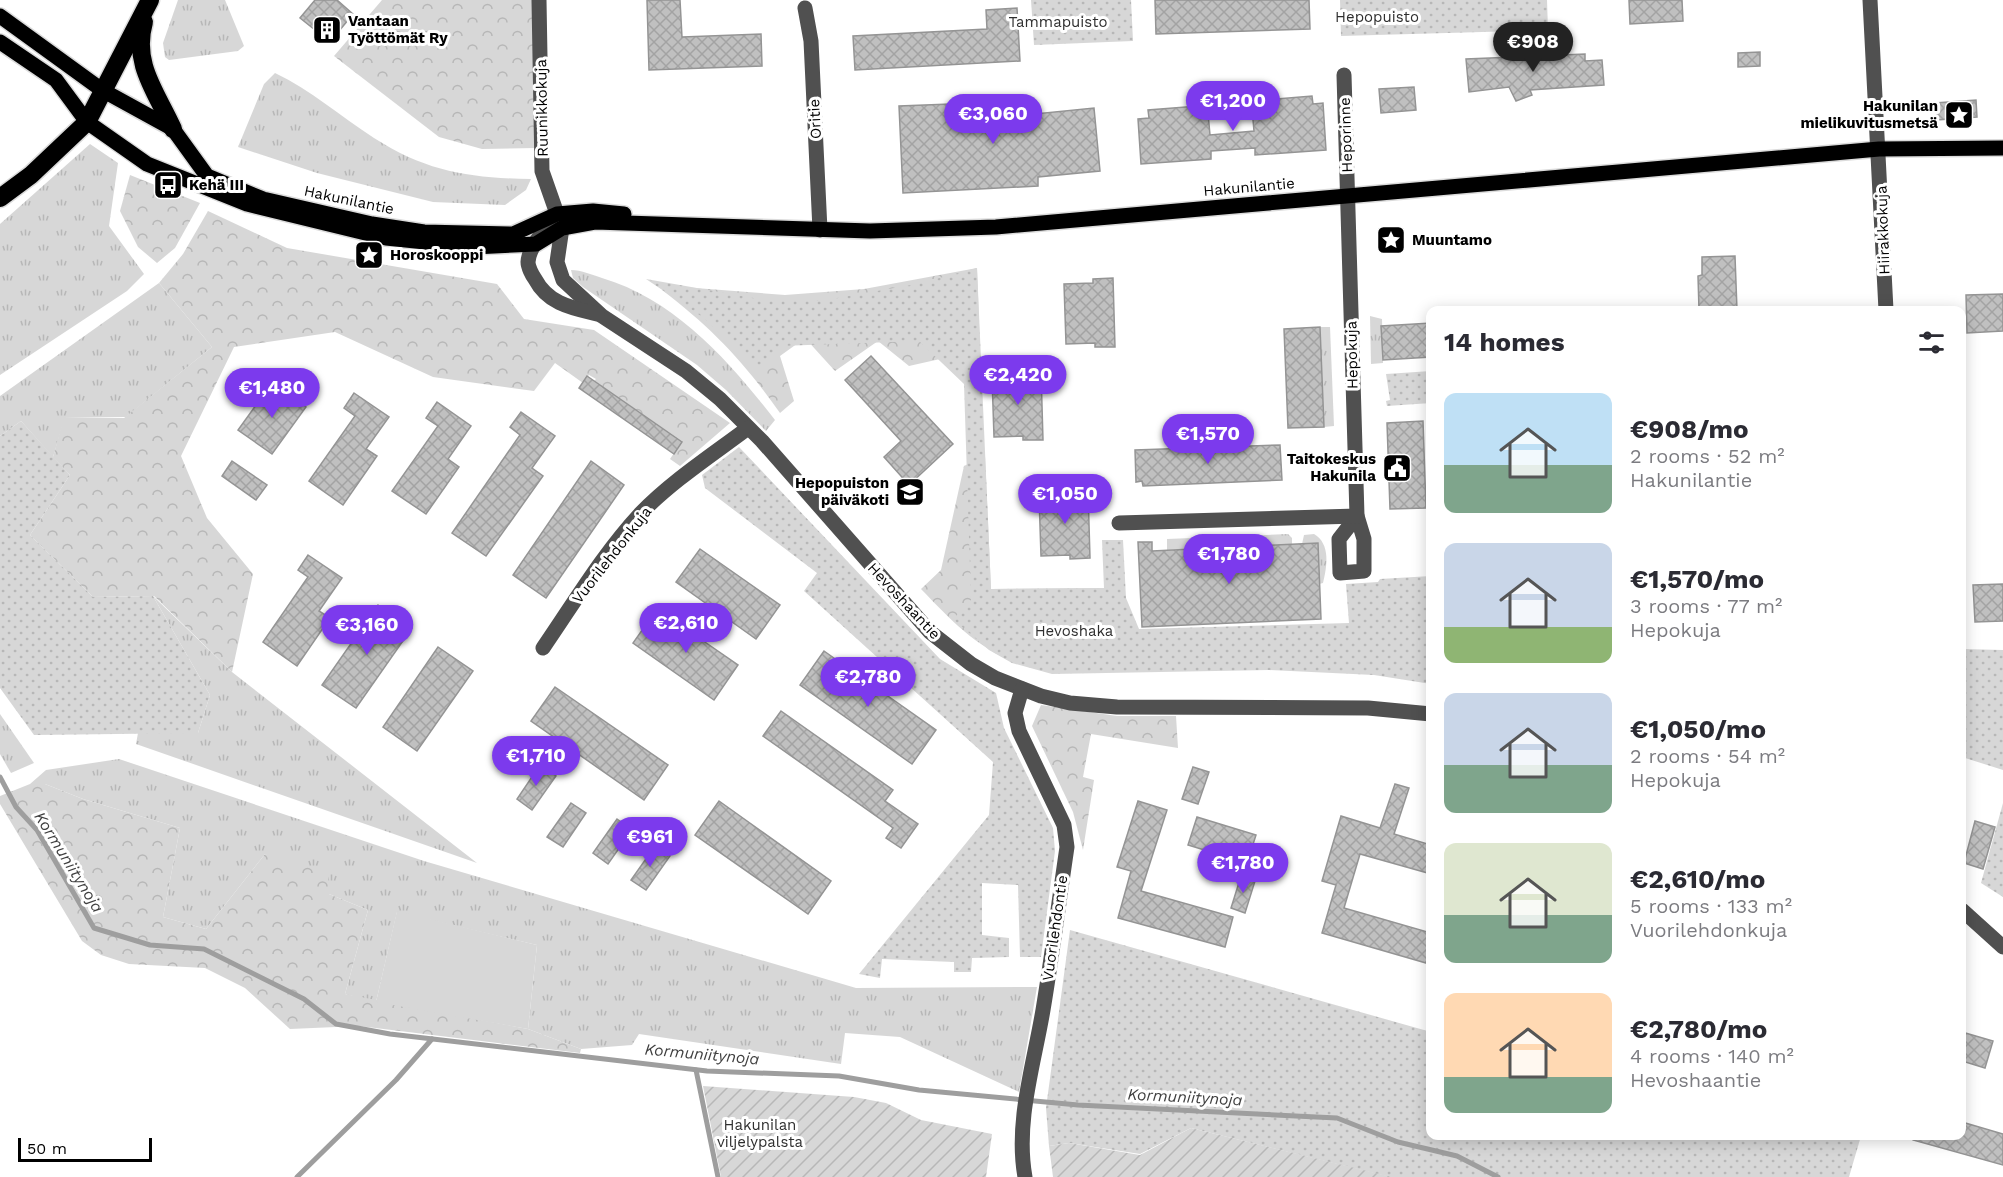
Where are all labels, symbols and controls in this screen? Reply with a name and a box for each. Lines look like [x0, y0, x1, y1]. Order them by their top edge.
park label: Hepopuisto [1335, 8, 1419, 26]
place label: Vantaan Työttömät Ry [348, 12, 448, 47]
park label: Tammapuisto [1009, 13, 1107, 31]
building icon: Vantaan Työttömät Ry [311, 14, 343, 46]
pin: €908 [1497, 22, 1569, 73]
text: €908 [1507, 29, 1559, 53]
street label: Ruunikkokuja [532, 59, 552, 157]
pin: €1,200 [1184, 81, 1282, 132]
text: €1,200 [1200, 88, 1266, 112]
pin: €3,060 [944, 94, 1042, 145]
street label: Heporinne [1336, 97, 1356, 173]
place label: Hakunilan mielikuvitusmetsä [1800, 97, 1938, 132]
street label: Oritie [805, 98, 825, 140]
place icon: Hakunilan mielikuvitusmetsä [1943, 99, 1975, 131]
text: €3,060 [958, 101, 1028, 125]
bus stop icon: Kehä III [152, 169, 184, 201]
street label: Hakunilantie [1203, 174, 1295, 200]
place label: Kehä III [189, 176, 244, 194]
street label: Hakunilantie [302, 182, 396, 218]
street label: Hiirakkokuja [1872, 185, 1894, 275]
place icon: Muuntamo [1375, 224, 1407, 256]
place label: Muuntamo [1412, 231, 1492, 249]
place icon: Horoskooppi [353, 239, 385, 271]
place label: Horoskooppi [390, 246, 483, 264]
street label: Hepokuja [1342, 320, 1362, 389]
icon: filters [1915, 326, 1948, 359]
text: 14 homes [1444, 327, 1565, 357]
pin: €2,420 [969, 355, 1067, 406]
text: €2,420 [983, 362, 1053, 386]
pin: €1,480 [223, 368, 321, 419]
text: €1,480 [239, 375, 305, 399]
pin: €1,570 [1159, 414, 1257, 465]
text: €908/mo [1630, 414, 1749, 444]
icon: home [1492, 417, 1564, 489]
text: €1,570 [1176, 421, 1240, 445]
text: 2 rooms · 52 m² [1630, 444, 1785, 468]
place label: Taitokeskus Hakunila [1287, 450, 1376, 485]
public building icon: Taitokeskus Hakunila [1381, 452, 1413, 484]
text: Hakunilantie [1630, 468, 1752, 492]
place label: Hepopuiston päiväkoti [795, 474, 889, 509]
pin: €1,050 [1016, 474, 1114, 525]
school or university icon: Hepopuiston päiväkoti [894, 476, 926, 508]
text: €1,050 [1032, 481, 1098, 505]
street label: Vuorilehdonkuja [569, 503, 656, 607]
pin: €1,780 [1180, 534, 1278, 585]
text: €1,780 [1197, 541, 1261, 565]
street label: Hevoshaantie [864, 559, 944, 643]
text: €1,570/mo [1630, 564, 1764, 594]
icon: home [1492, 567, 1564, 639]
text: 3 rooms · 77 m² [1630, 594, 1782, 618]
pin: €2,610 [637, 603, 735, 654]
pin: €3,160 [318, 605, 416, 656]
text: €2,610 [653, 610, 719, 634]
text: €3,160 [335, 612, 399, 636]
text: Hepokuja [1630, 618, 1721, 642]
park label: Hevoshaka [1035, 622, 1114, 640]
pin: €2,780 [819, 657, 917, 708]
text: €2,780 [835, 664, 901, 688]
text: €1,050/mo [1630, 714, 1766, 744]
icon: home [1492, 717, 1564, 789]
pin: €1,710 [487, 736, 585, 787]
text: €1,710 [506, 743, 566, 767]
text: 2 rooms · 54 m² [1630, 744, 1785, 768]
text: Hepokuja [1630, 768, 1721, 792]
water label: Kormuniitynoja [30, 808, 108, 916]
pin: €961 [614, 817, 686, 868]
text: €961 [627, 824, 673, 848]
pin: €1,780 [1194, 843, 1292, 894]
text: €1,780 [1211, 850, 1275, 874]
text: €2,610/mo [1630, 864, 1765, 894]
icon: home [1492, 867, 1564, 939]
street label: Vuorilehdontie [1039, 874, 1071, 982]
text: 5 rooms · 133 m² [1630, 894, 1792, 918]
text: Vuorilehdonkuja [1630, 918, 1787, 942]
text: €2,780/mo [1630, 1014, 1767, 1044]
icon: home [1492, 1017, 1564, 1089]
water label: Kormuniitynoja [644, 1040, 760, 1068]
text: 4 rooms · 140 m² [1630, 1044, 1794, 1068]
text: Hevoshaantie [1630, 1068, 1761, 1092]
water label: Kormuniitynoja [1127, 1085, 1243, 1110]
park label: Hakunilan viljelypalsta [717, 1116, 804, 1151]
scale bar [18, 1135, 152, 1162]
text: 50 m [27, 1139, 67, 1158]

